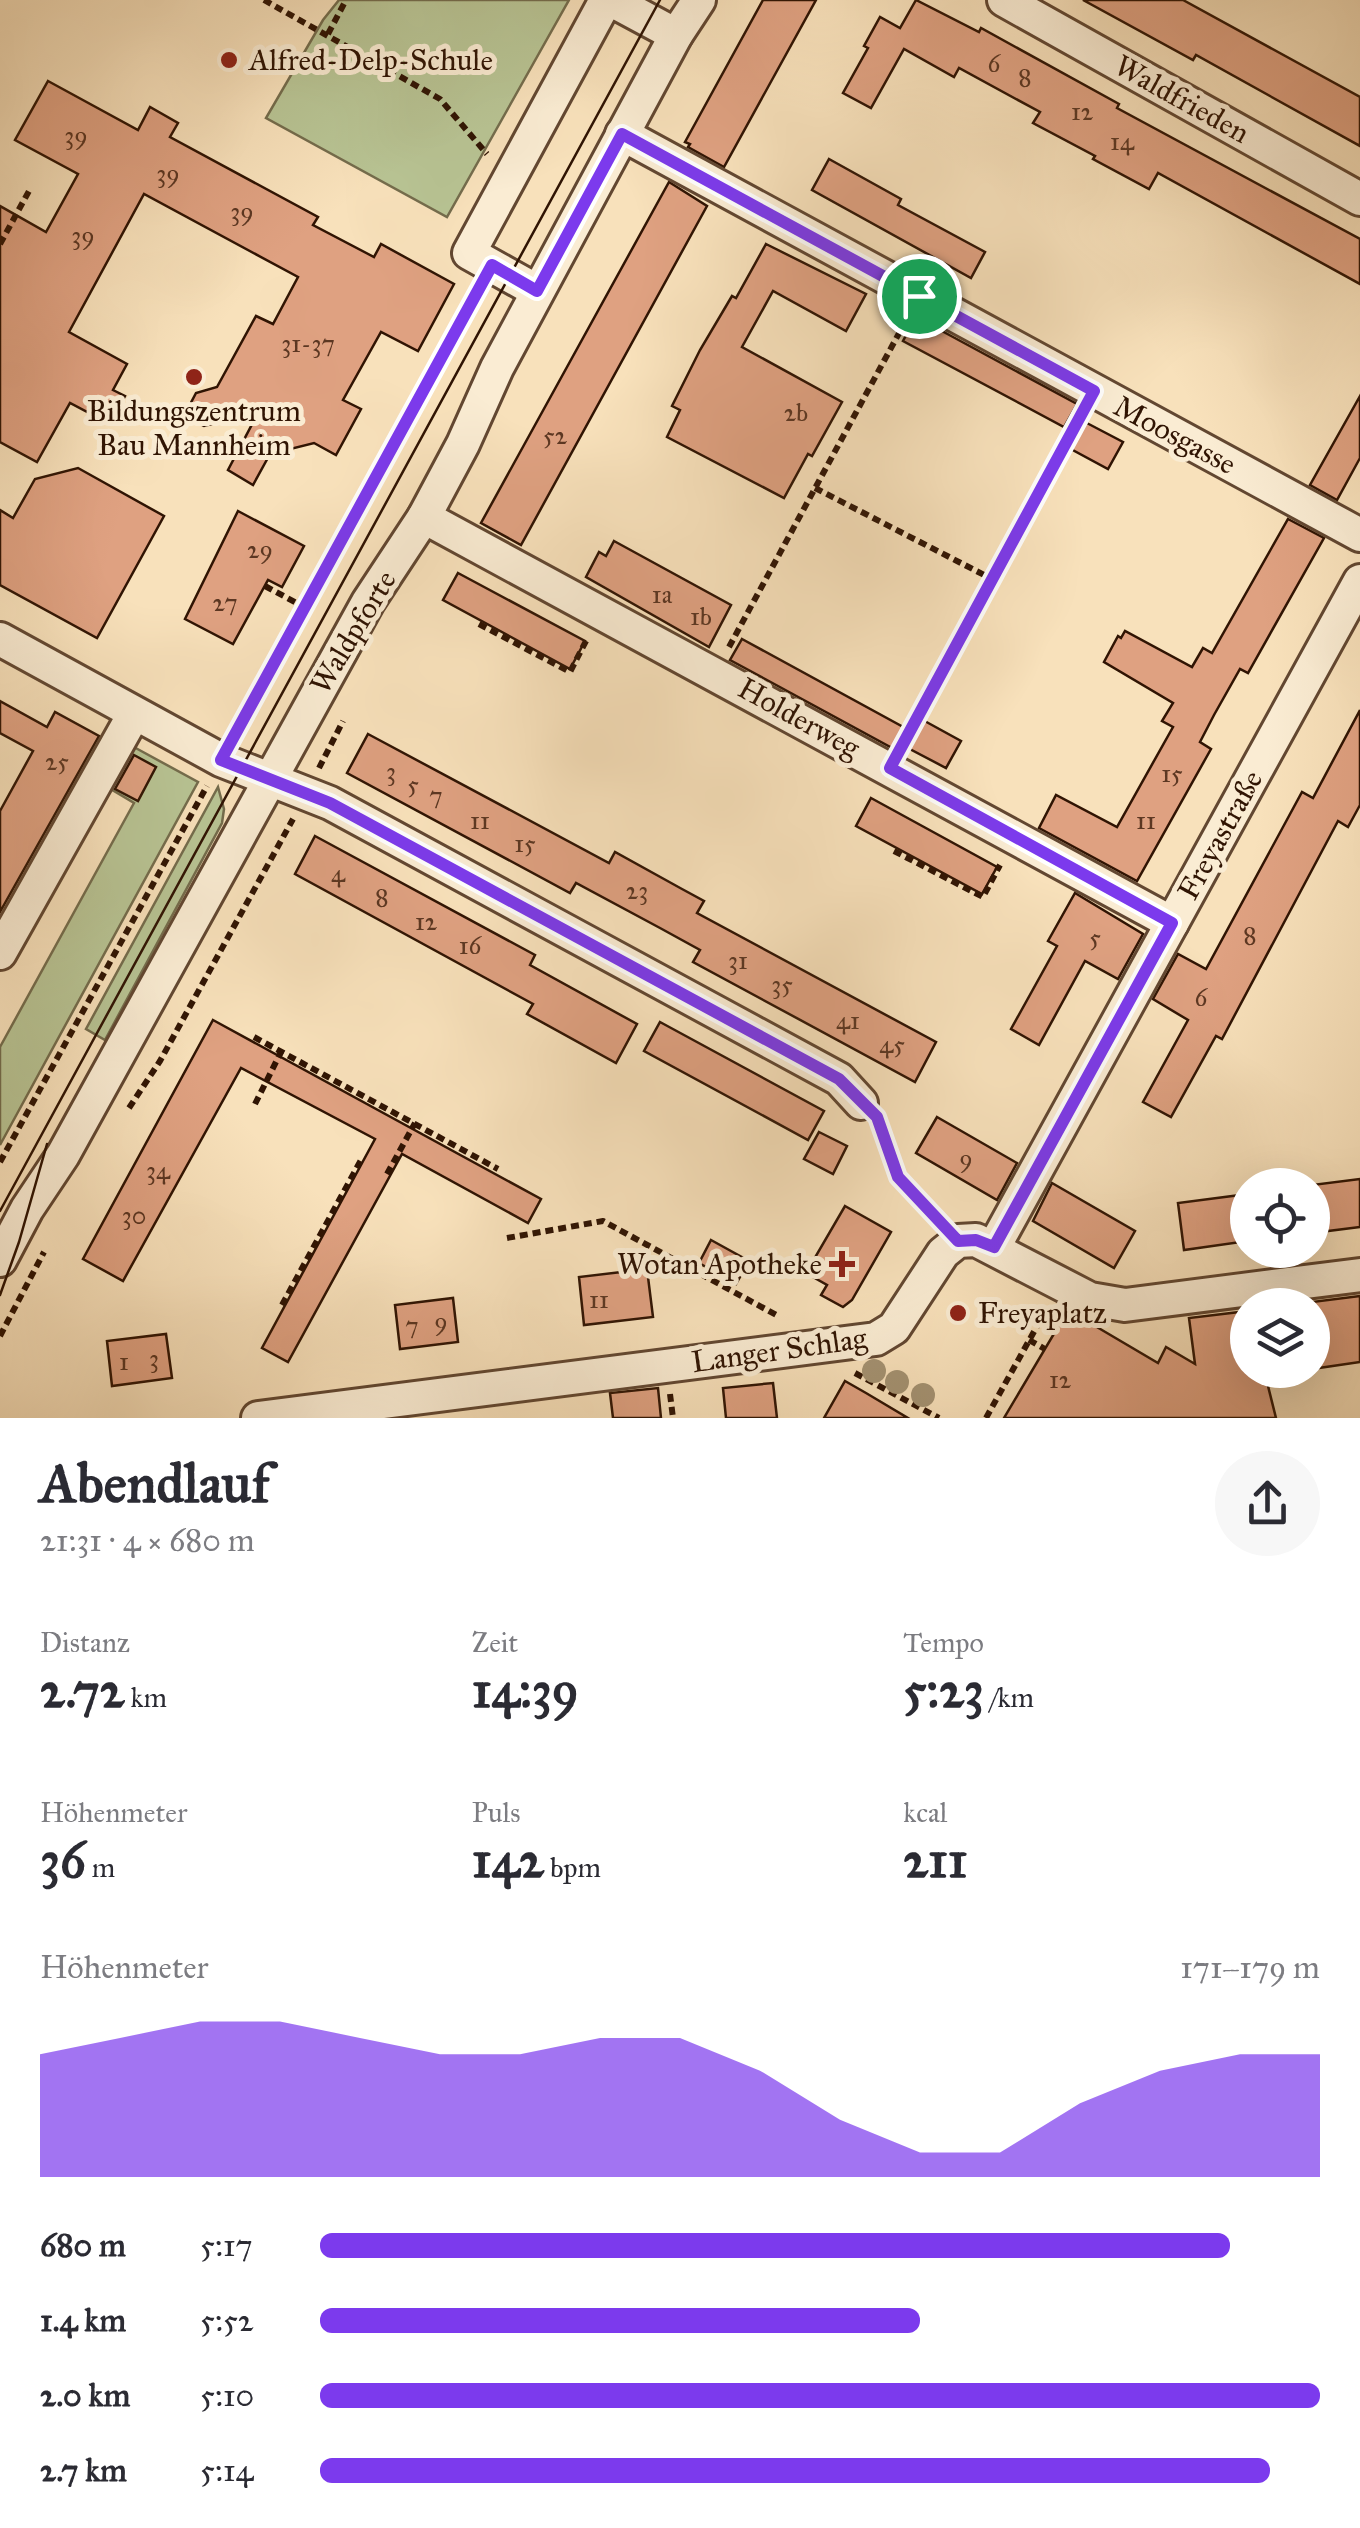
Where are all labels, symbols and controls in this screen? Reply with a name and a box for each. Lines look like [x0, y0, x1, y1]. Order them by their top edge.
place label: Alfred-Delp-Schule [247, 42, 493, 78]
street label: Waldfrieden [1108, 47, 1256, 151]
house number: 6 [988, 48, 1002, 79]
marker: Alfred-Delp-Schule [218, 49, 240, 71]
house number: 8 [1018, 62, 1032, 93]
house number: 12 [1071, 96, 1094, 127]
house number: 39 [64, 120, 88, 151]
house number: 14 [1110, 126, 1135, 157]
house number: 39 [156, 158, 180, 189]
house number: 39 [230, 196, 254, 227]
house number: 39 [71, 220, 95, 251]
pin [877, 254, 962, 339]
icon: arrive [892, 269, 947, 324]
house number: 31-37 [281, 328, 335, 359]
marker: Bildungszentrum Bau Mannheim [183, 366, 205, 388]
street label: Moosgasse [1108, 388, 1242, 482]
place label: Bildungszentrum Bau Mannheim [87, 393, 301, 463]
house number: 2b [784, 397, 808, 428]
house number: 52 [543, 420, 568, 451]
house number: 29 [247, 534, 273, 565]
street label: Waldpforte [302, 564, 404, 700]
house number: 1a [652, 579, 673, 610]
house number: 27 [213, 587, 238, 618]
house number: 1b [690, 601, 712, 632]
street label: Holderweg [732, 670, 867, 767]
house number: 25 [45, 746, 69, 777]
house number: 3 [386, 756, 396, 787]
house number: 15 [1161, 758, 1183, 789]
street label: Freyastraße [1170, 764, 1270, 906]
house number: 5 [407, 769, 419, 800]
house number: 7 [429, 780, 443, 811]
house number: 11 [470, 805, 490, 836]
house number: 11 [1136, 805, 1156, 836]
house number: 15 [514, 828, 536, 859]
house number: 4 [331, 858, 346, 889]
house number: 23 [626, 875, 648, 906]
house number: 8 [375, 882, 389, 913]
house number: 12 [415, 906, 438, 937]
house number: 8 [1243, 920, 1257, 951]
house number: 5 [1089, 922, 1101, 953]
house number: 16 [459, 930, 482, 961]
house number: 31 [728, 945, 748, 976]
house number: 35 [771, 969, 793, 1000]
house number: 6 [1195, 982, 1209, 1013]
house number: 41 [836, 1005, 860, 1036]
house number: 45 [879, 1029, 905, 1060]
house number: 9 [959, 1143, 973, 1174]
house number: 34 [146, 1155, 171, 1186]
map controls [1230, 1168, 1330, 1388]
button: locate [1230, 1168, 1330, 1268]
house number: 30 [122, 1200, 146, 1231]
place label: Wotan Apotheke [617, 1246, 822, 1282]
marker: Wotan Apotheke [831, 1253, 853, 1275]
house number: 11 [589, 1284, 609, 1315]
button: layers [1230, 1288, 1330, 1388]
place label: Freyaplatz [978, 1295, 1107, 1331]
marker: Freyaplatz [947, 1302, 969, 1324]
house number: 9 [434, 1306, 448, 1337]
house number: 7 [405, 1310, 419, 1341]
street label: Langer Schlag [689, 1320, 870, 1380]
house number: 3 [149, 1343, 159, 1374]
house number: 1 [119, 1346, 129, 1377]
house number: 12 [1049, 1364, 1072, 1395]
text: Abendlauf [40, 1450, 270, 1517]
button: share [1215, 1451, 1320, 1556]
text: 21:31 · 4 × 680 m [40, 1521, 255, 1560]
text: Distanz [40, 1625, 130, 1660]
text: Zeit [472, 1625, 518, 1660]
text: Tempo [903, 1625, 984, 1660]
text: 2.72 [40, 1660, 124, 1721]
text: 14:39 [472, 1660, 579, 1721]
text: 5:23 [903, 1660, 984, 1721]
text: km [124, 1680, 167, 1715]
text: /km [984, 1680, 1034, 1715]
text: Höhenmeter [40, 1795, 188, 1830]
text: Puls [472, 1795, 520, 1830]
text: kcal [903, 1795, 947, 1830]
text: 36 [40, 1830, 86, 1891]
text: 142 [472, 1830, 544, 1891]
text: 211 [903, 1830, 968, 1891]
text: m [86, 1850, 115, 1885]
text: bpm [544, 1850, 601, 1885]
text: Höhenmeter [40, 1948, 209, 1987]
text: 171–179 m [1180, 1948, 1320, 1987]
text: 680 m [40, 2226, 126, 2265]
text: 5:17 [200, 2226, 253, 2265]
text: 1.4 km [40, 2301, 126, 2340]
text: 5:52 [200, 2301, 254, 2340]
text: 2.0 km [40, 2376, 130, 2415]
text: 5:10 [200, 2376, 254, 2415]
text: 2.7 km [40, 2451, 127, 2490]
text: 5:14 [200, 2451, 253, 2490]

